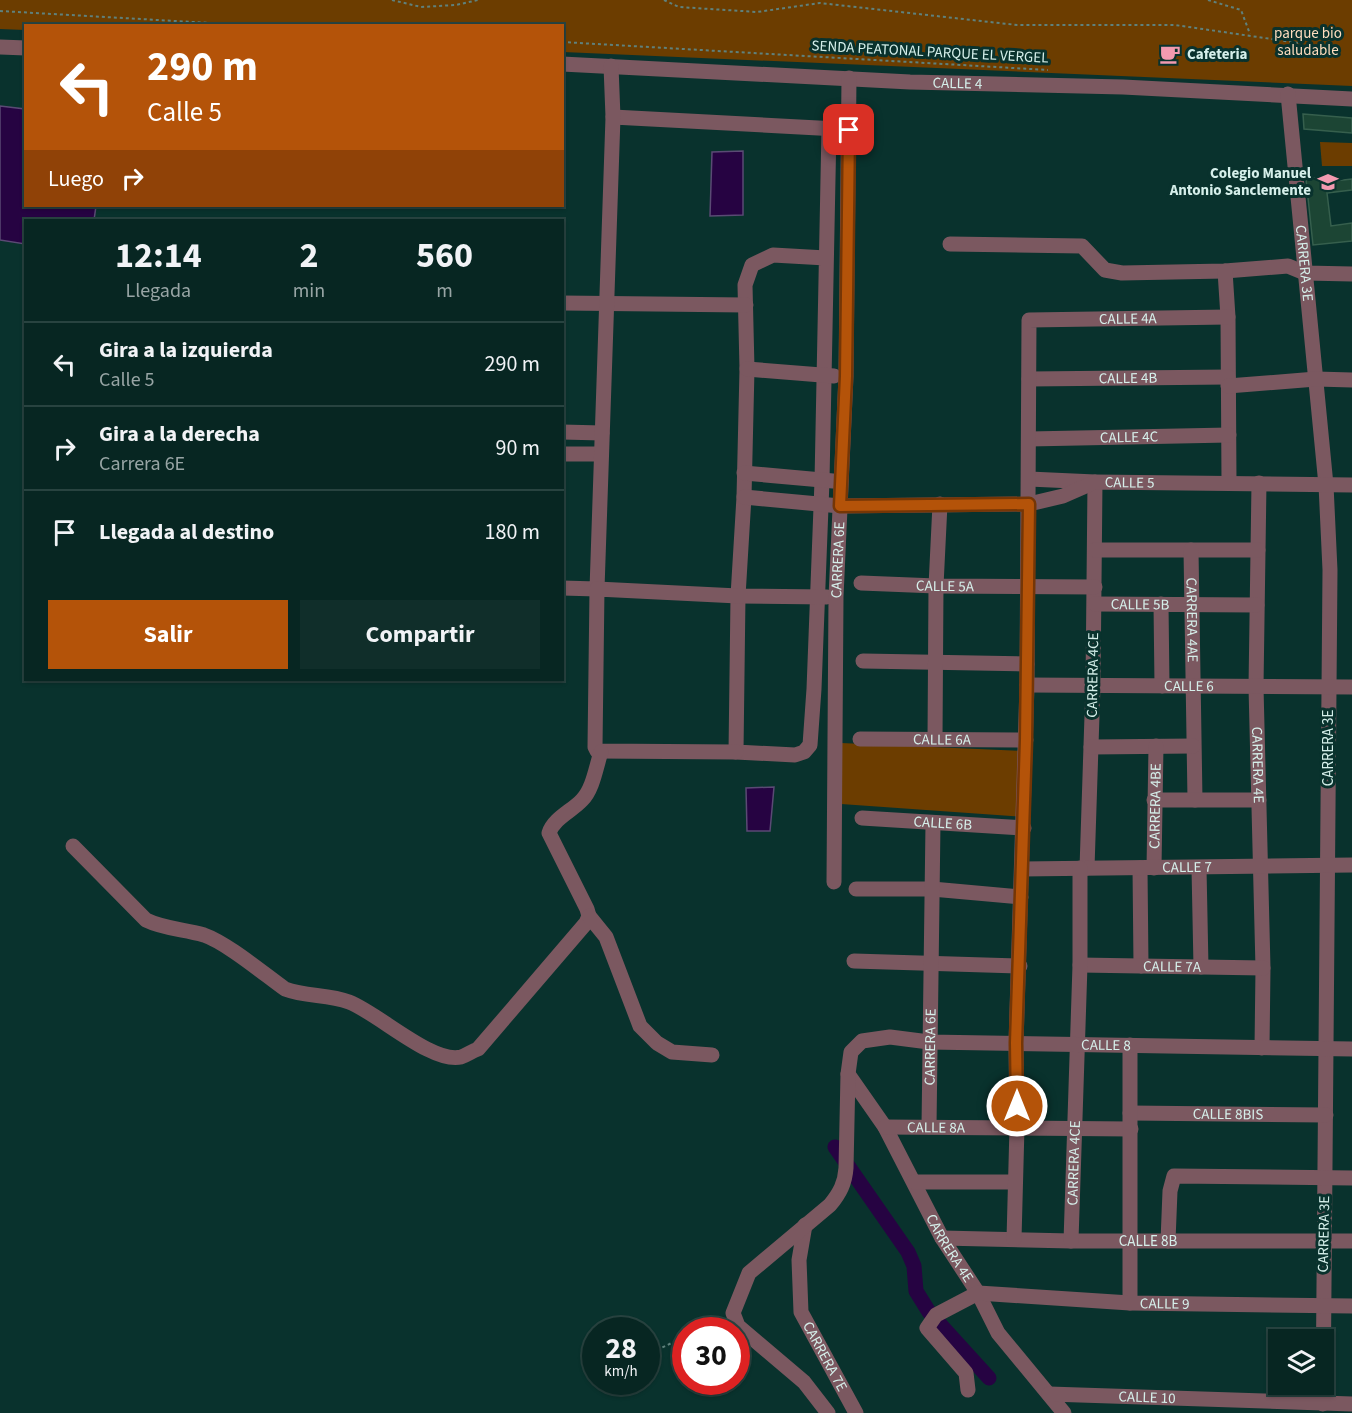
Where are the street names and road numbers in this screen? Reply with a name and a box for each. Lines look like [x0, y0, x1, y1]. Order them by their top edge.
street label: SENDA PEATONAL PARQUE EL VERGEL [811, 35, 1049, 69]
street label: CALLE 4 [932, 72, 983, 94]
street label: CARRERA 3E [1290, 224, 1319, 303]
street label: CALLE 4A [1099, 308, 1158, 329]
street label: CALLE 4B [1099, 367, 1158, 389]
street label: CALLE 4C [1100, 426, 1159, 448]
street label: CALLE 5 [1105, 472, 1155, 493]
street label: CARRERA 6E [825, 521, 850, 599]
street label: CALLE 5A [916, 575, 975, 597]
street label: CARRERA 4AE [1181, 577, 1203, 663]
street label: CALLE 5B [1111, 594, 1170, 615]
street label: CARRERA 4CE [1082, 632, 1104, 718]
street label: CALLE 6 [1164, 675, 1214, 697]
street label: CARRERA 3E [1318, 710, 1339, 786]
street label: CARRERA 4E [1246, 726, 1269, 804]
street label: CALLE 6A [913, 729, 972, 750]
street label: CARRERA 4BE [1144, 763, 1166, 849]
street label: CALLE 6B [913, 811, 973, 835]
street label: CALLE 7 [1162, 856, 1212, 878]
street label: CALLE 7A [1143, 956, 1202, 977]
street label: CARRERA 6E [919, 1008, 941, 1086]
street label: CALLE 8 [1081, 1034, 1131, 1056]
street label: CALLE 8BIS [1193, 1103, 1263, 1125]
street label: CALLE 8A [907, 1117, 966, 1138]
street label: CARRERA 4CE [1062, 1120, 1085, 1206]
street label: CARRERA 3E [1313, 1195, 1335, 1273]
street label: CARRERA 4E [921, 1210, 979, 1286]
street label: CALLE 8B [1119, 1231, 1177, 1252]
street label: CALLE 9 [1140, 1293, 1190, 1314]
street label: CARRERA 7E [798, 1318, 853, 1395]
street label: CALLE 10 [1118, 1386, 1176, 1409]

